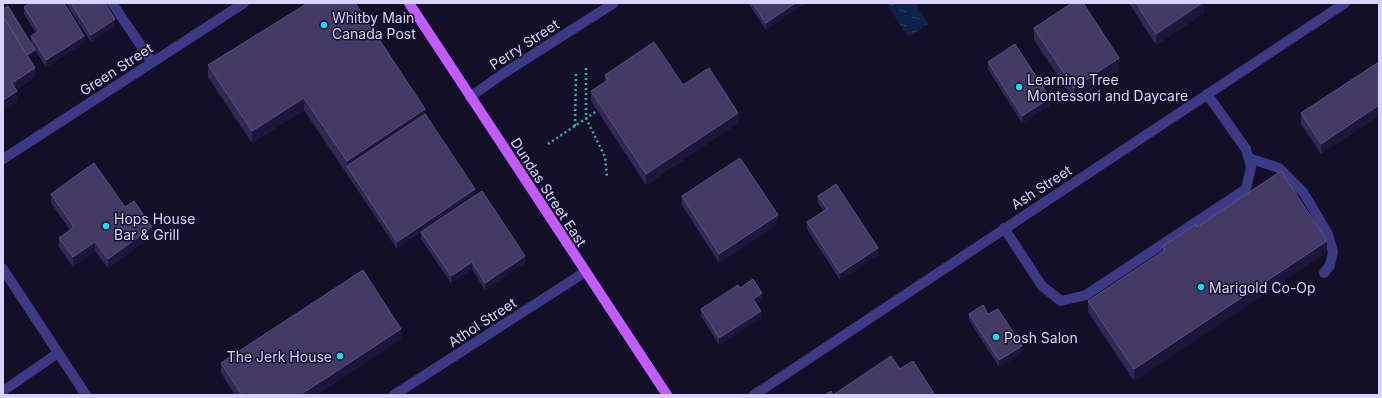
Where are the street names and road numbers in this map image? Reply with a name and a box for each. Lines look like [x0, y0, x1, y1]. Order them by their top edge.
street label: Perry Street [486, 15, 562, 73]
street label: Green Street [76, 39, 156, 99]
street label: Dundas Street East [508, 134, 591, 250]
street label: Ash Street [1008, 161, 1075, 213]
street label: Athol Street [445, 294, 519, 350]

